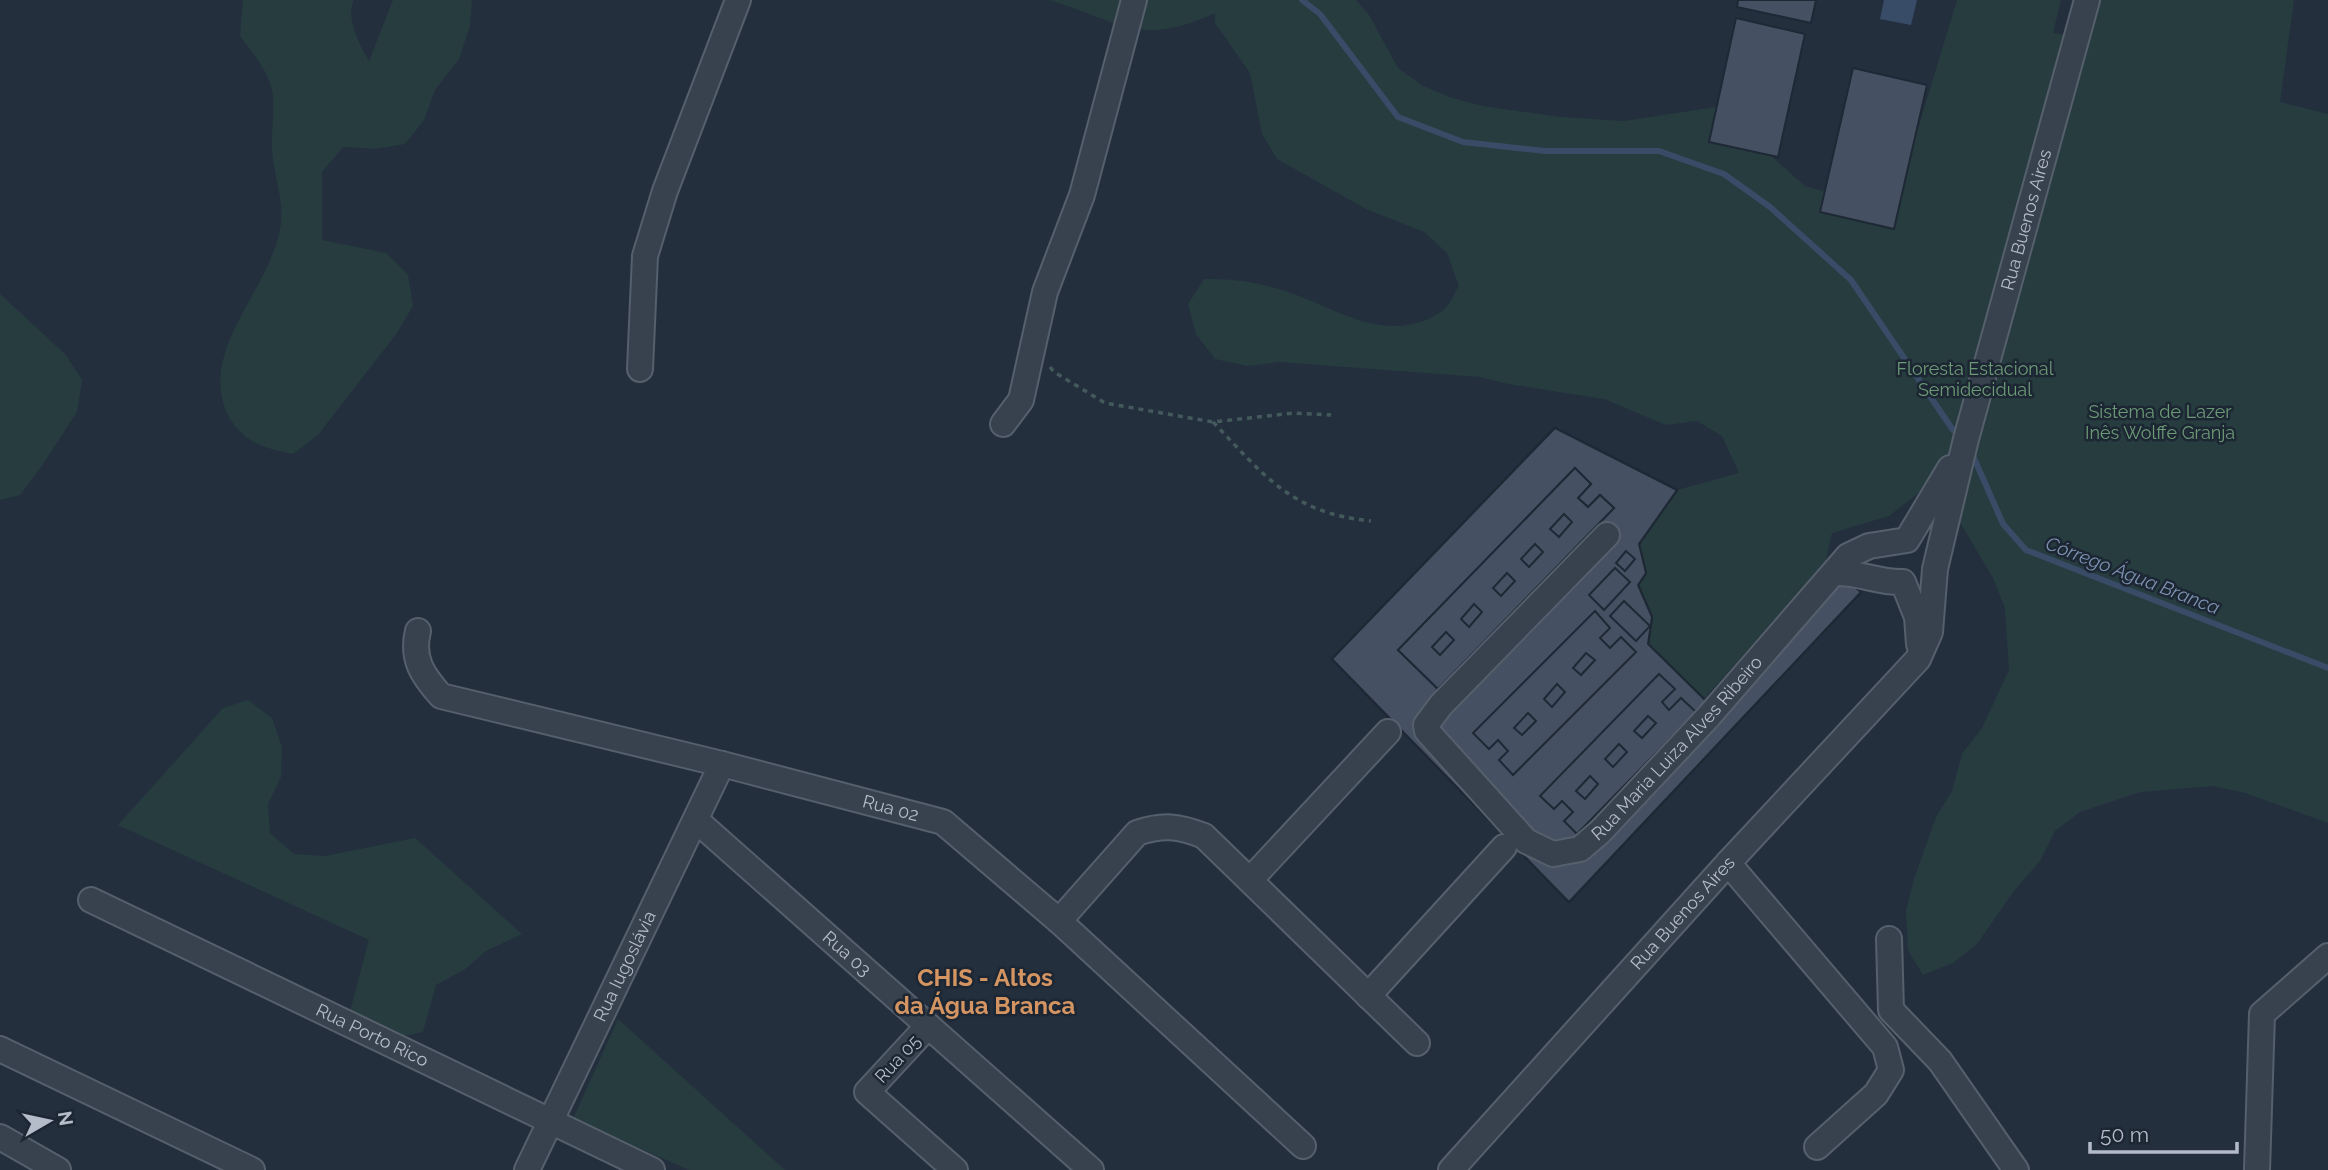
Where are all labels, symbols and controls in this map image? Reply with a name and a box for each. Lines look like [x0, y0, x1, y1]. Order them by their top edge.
street label: Rua Buenos Aires [1996, 147, 2055, 293]
park label: Floresta Estacional Semidecidual [1896, 358, 2054, 400]
park label: Sistema de Lazer Inês Wolffe Granja [2085, 401, 2235, 443]
water label: Córrego Água Branca [2043, 532, 2223, 618]
street label: Rua Maria Luiza Alves Ribeiro [1587, 651, 1766, 845]
street label: Rua 02 [861, 790, 921, 825]
street label: Rua Buenos Aires [1626, 851, 1739, 974]
street label: Rua Iugoslávia [589, 907, 660, 1025]
street label: Rua 03 [819, 926, 875, 980]
district label: CHIS - Altos da Água Branca [895, 963, 1076, 1020]
street label: Rua Porto Rico [313, 999, 432, 1071]
street label: Rua 05 [870, 1030, 925, 1087]
north arrow [14, 1086, 84, 1156]
text: N [54, 1109, 78, 1127]
scale bar [2090, 1110, 2237, 1154]
text: 50 m [2100, 1122, 2149, 1147]

